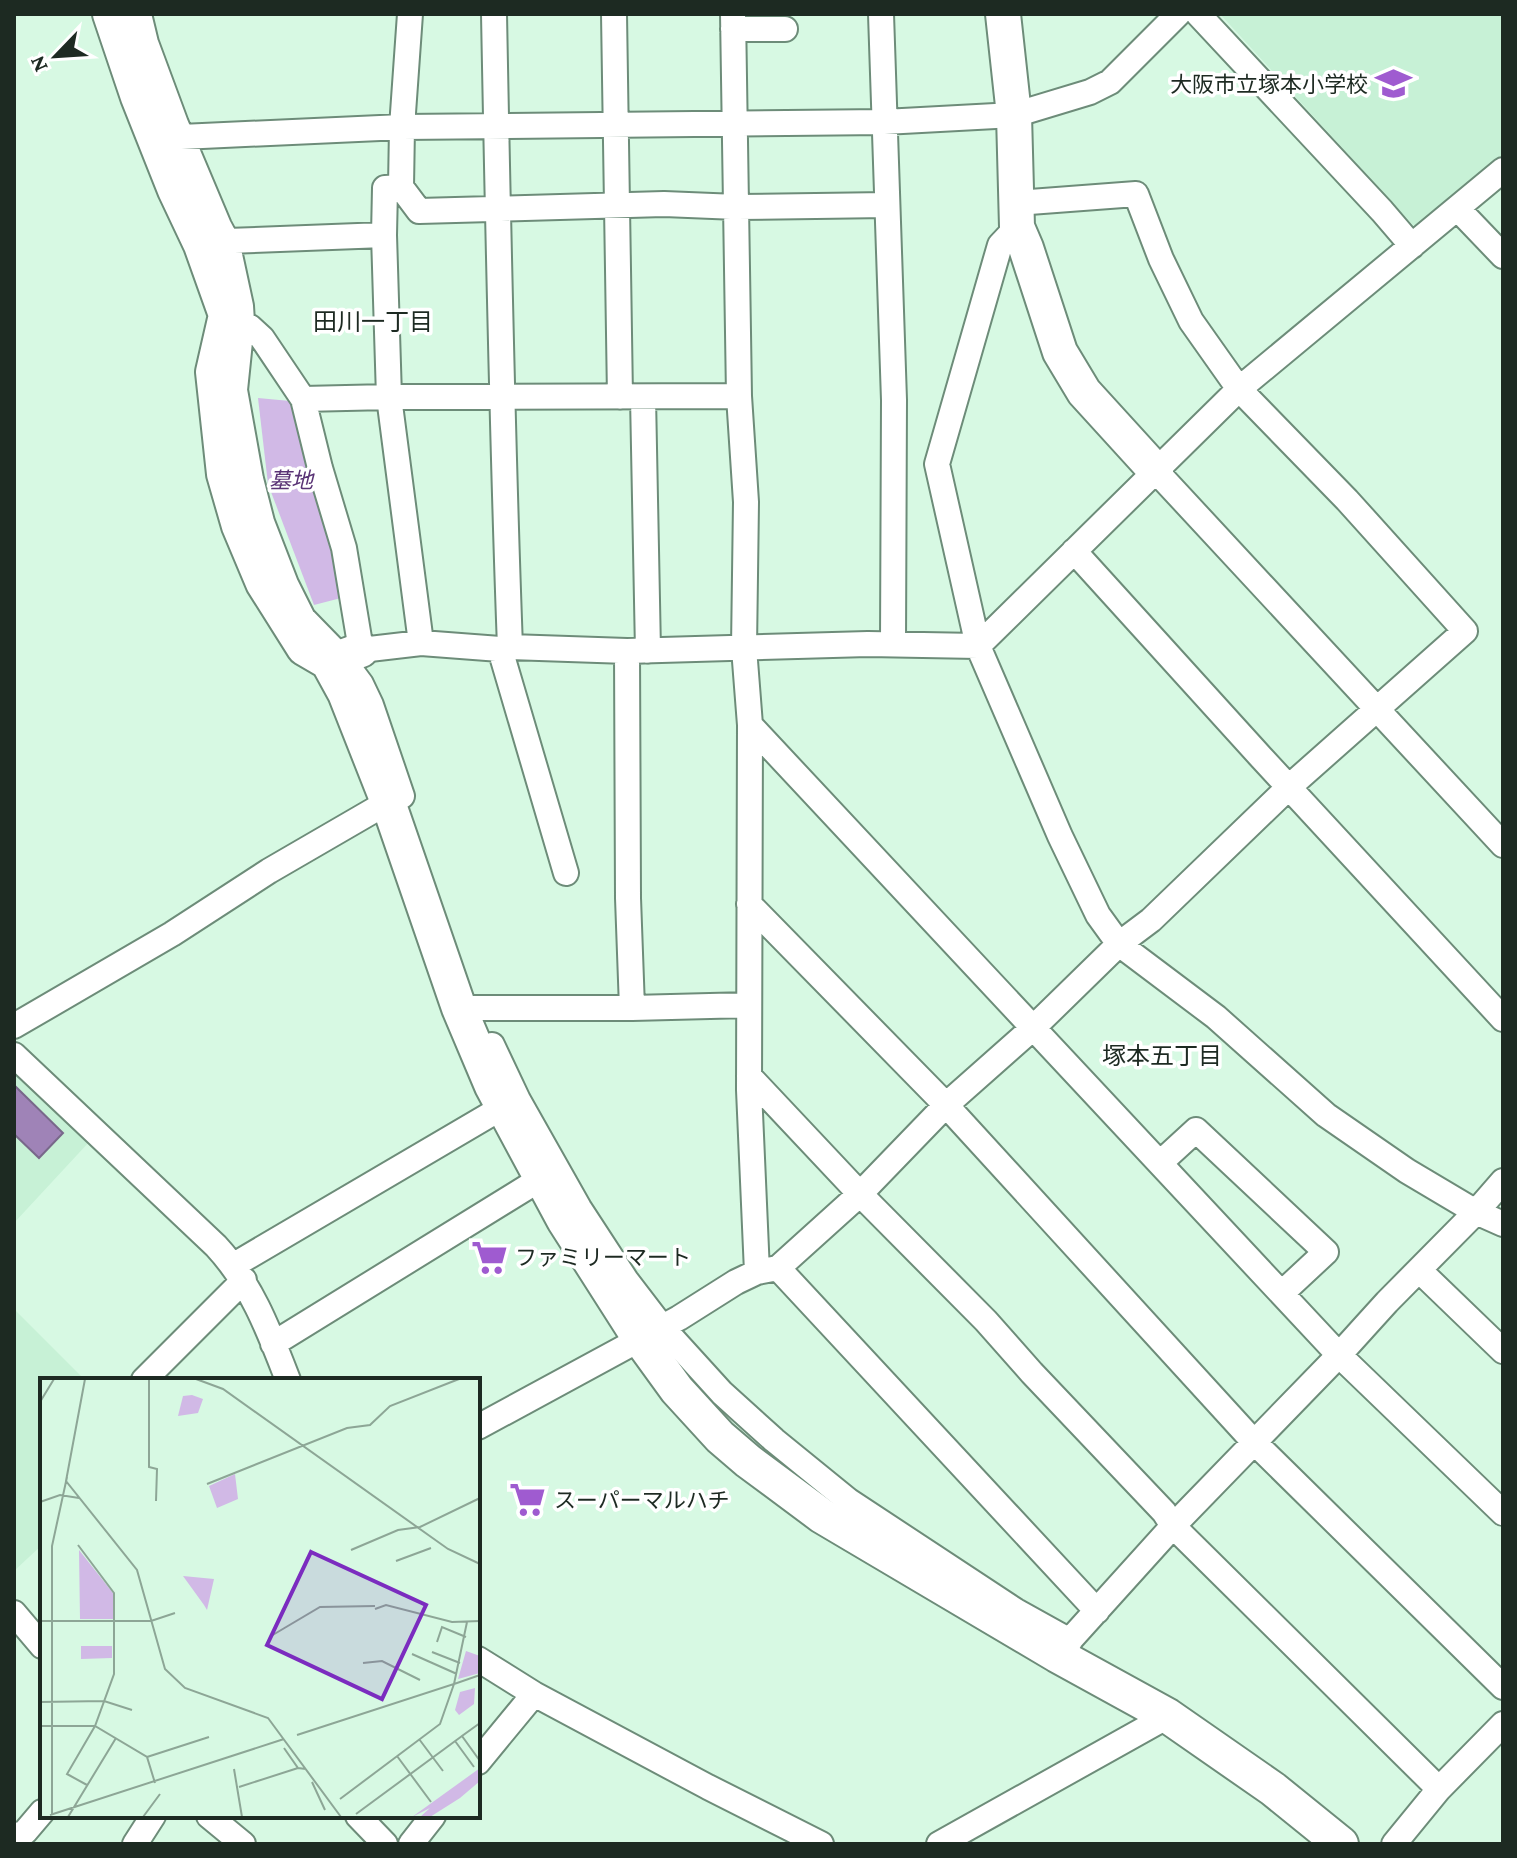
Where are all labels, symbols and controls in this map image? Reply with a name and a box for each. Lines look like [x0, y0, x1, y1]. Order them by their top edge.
north arrow [16, 16, 96, 96]
text: N [24, 52, 53, 76]
school or university icon: 大阪市立塚本小学校 [1375, 65, 1413, 103]
place label: 大阪市立塚本小学校 [1170, 72, 1368, 97]
district label: 田川一丁目 [313, 308, 433, 335]
park label: 墓地 [269, 468, 315, 493]
district label: 塚本五丁目 [1102, 1042, 1222, 1069]
supermarket icon: ファミリーマート [470, 1238, 508, 1276]
place label: ファミリーマート [515, 1245, 691, 1270]
inset map [40, 1378, 480, 1818]
supermarket icon: スーパーマルハチ [509, 1481, 547, 1519]
place label: スーパーマルハチ [554, 1488, 730, 1513]

